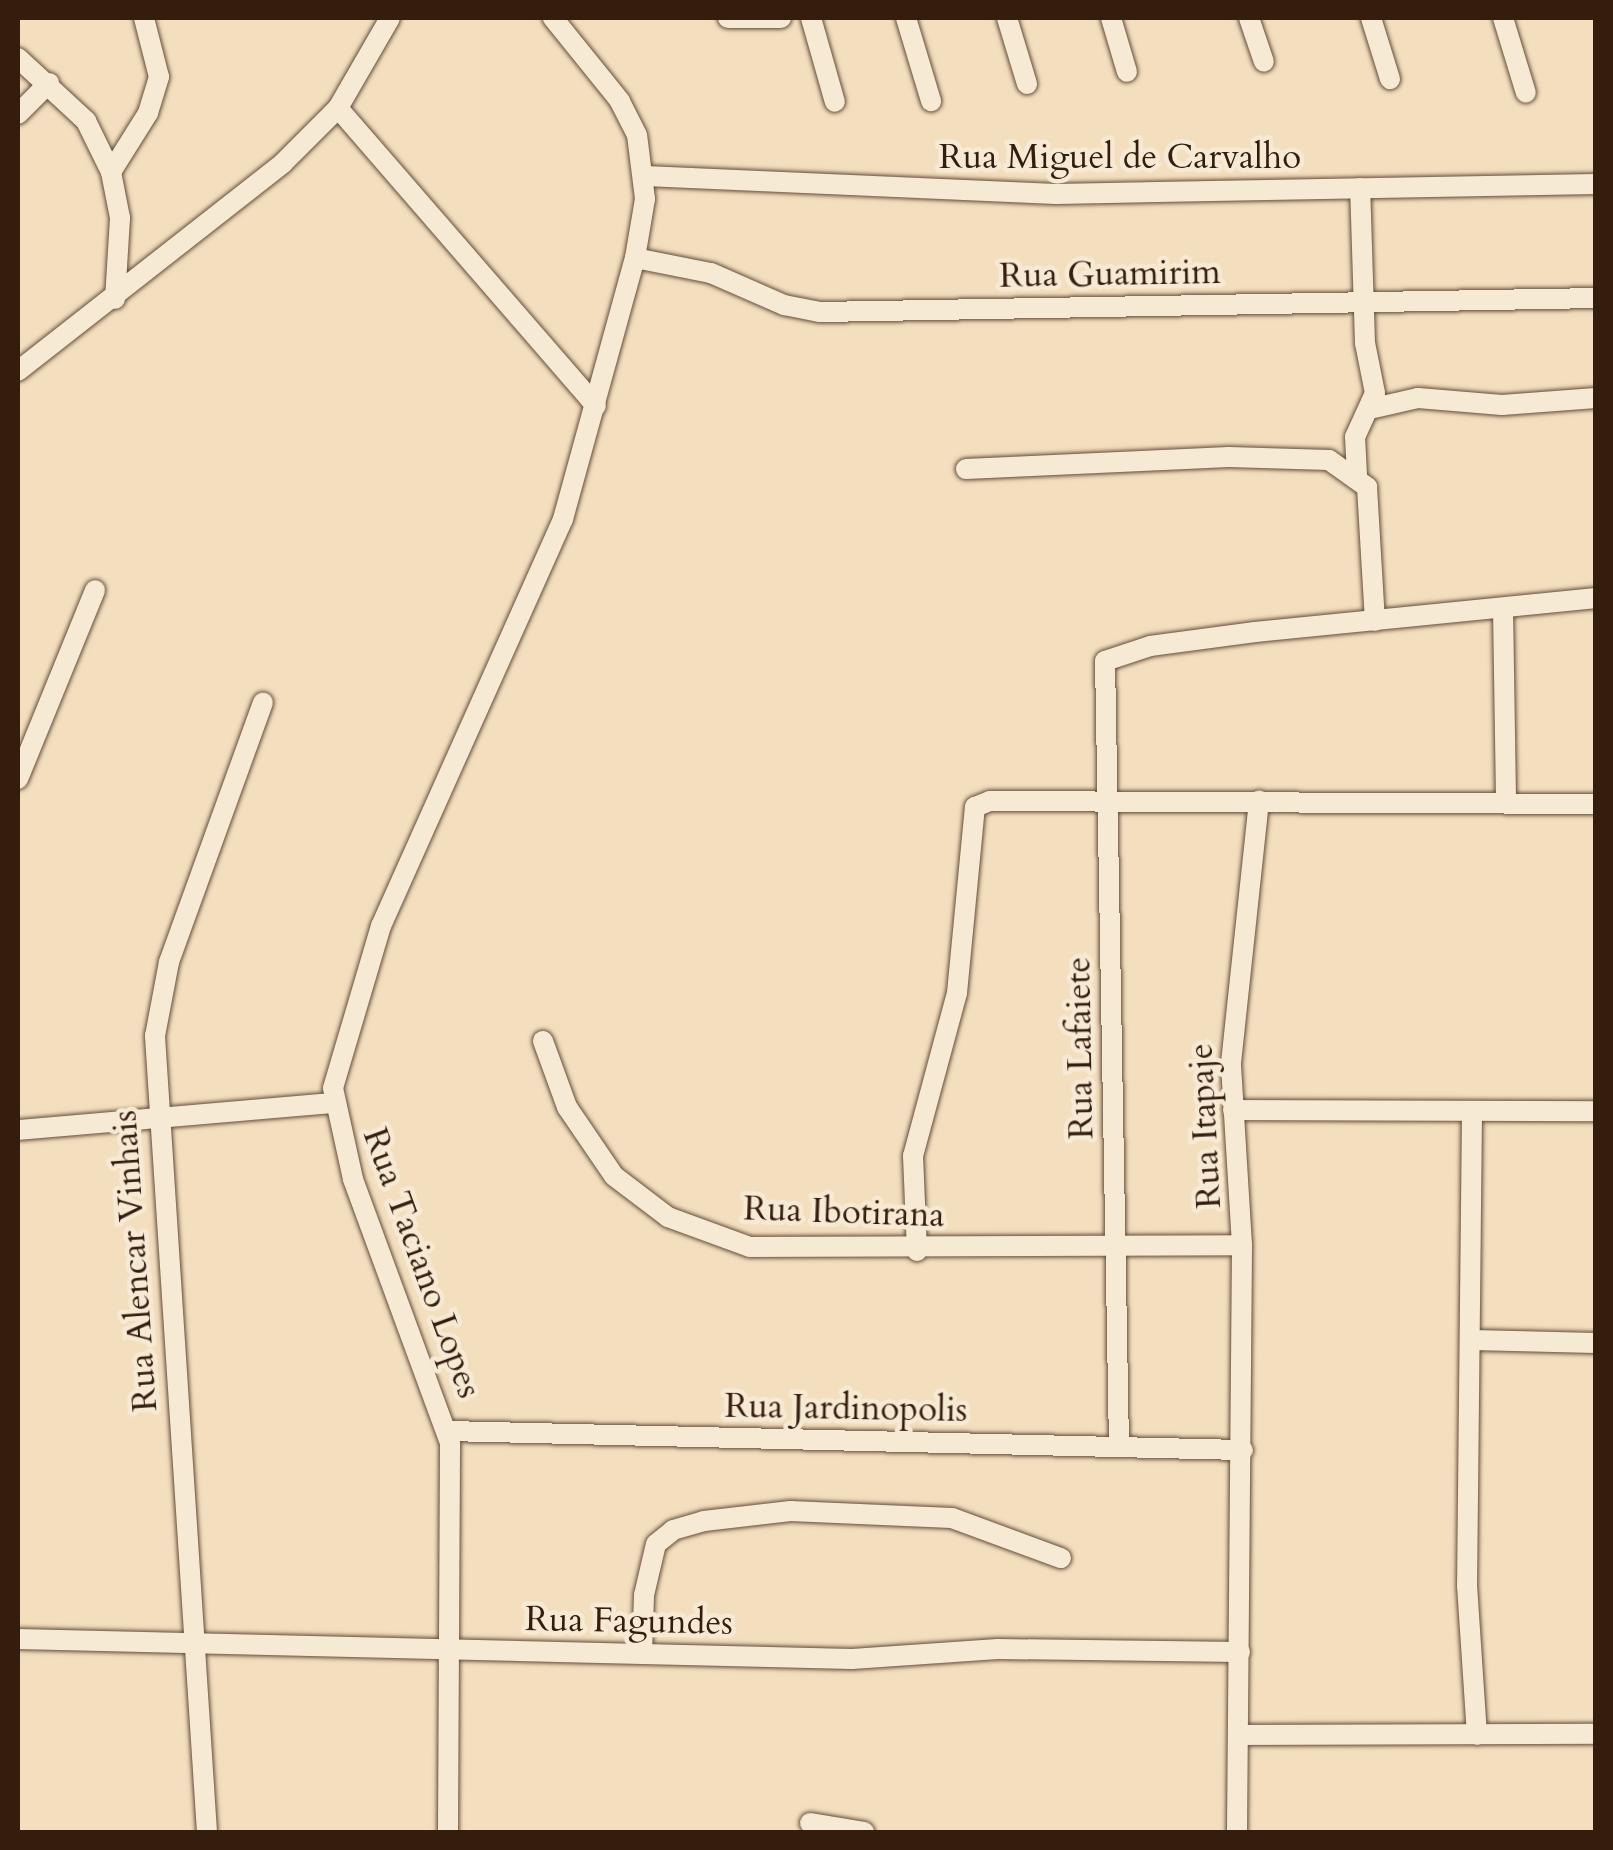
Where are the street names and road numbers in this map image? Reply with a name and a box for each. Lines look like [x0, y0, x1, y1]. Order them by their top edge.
street label: Rua Miguel de Carvalho [939, 136, 1301, 178]
street label: Rua Guamirim [999, 251, 1221, 297]
street label: Rua Lafaiete [1057, 956, 1103, 1140]
street label: Rua Itapaje [1180, 1042, 1230, 1210]
street label: Rua Alencar Vinhais [104, 1109, 166, 1413]
street label: Rua Taciano Lopes [354, 1122, 490, 1404]
street label: Rua Ibotirana [743, 1187, 945, 1237]
street label: Rua Jardinopolis [724, 1385, 968, 1431]
street label: Rua Fagundes [525, 1598, 733, 1644]

